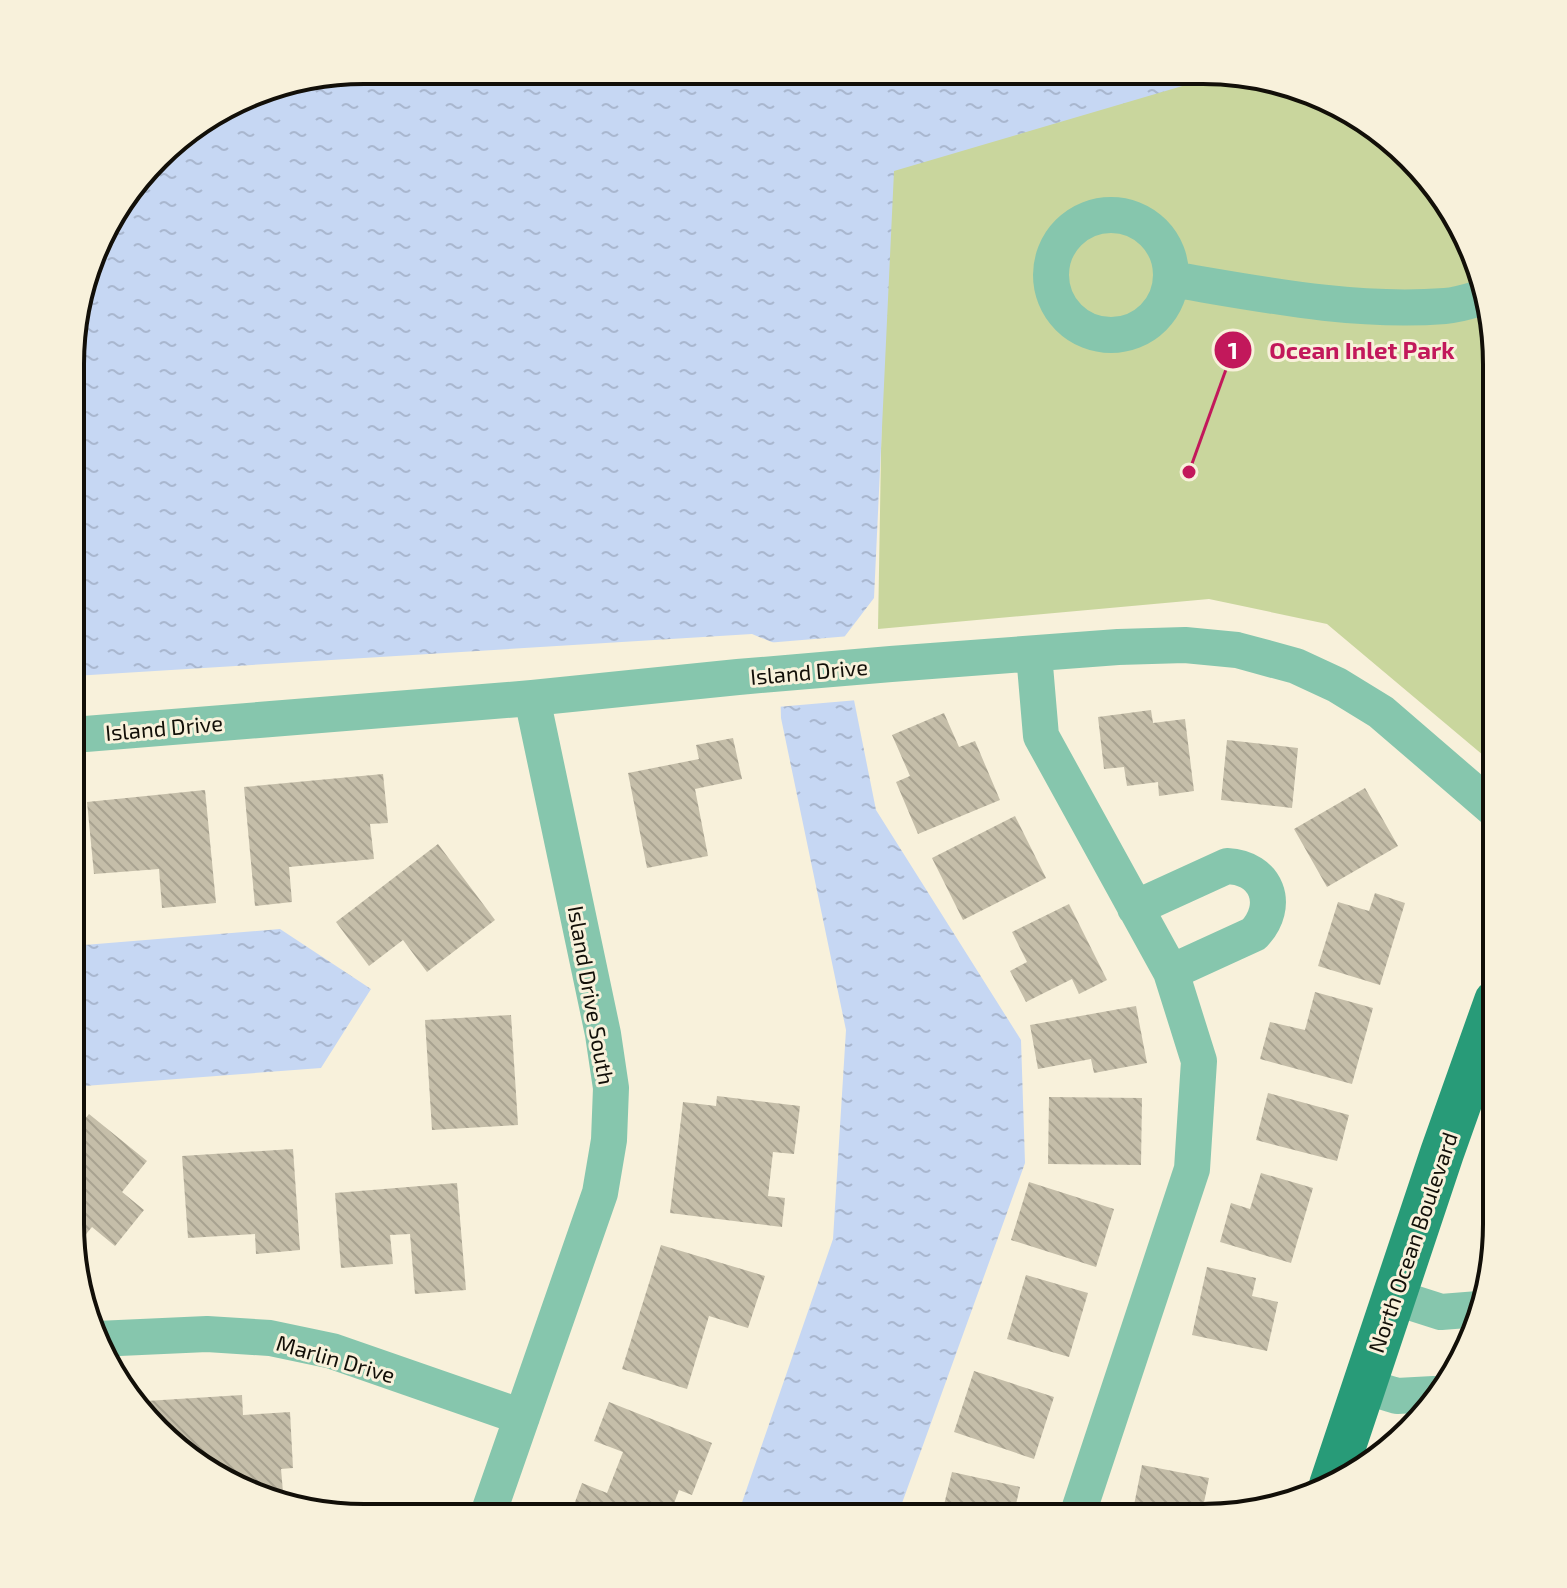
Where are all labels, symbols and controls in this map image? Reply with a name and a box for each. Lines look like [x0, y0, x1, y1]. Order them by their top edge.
callout: Ocean Inlet Park [1213, 326, 1471, 374]
text: 1 [1228, 335, 1238, 364]
text: Ocean Inlet Park [1269, 335, 1455, 364]
street label: Island Drive [749, 653, 869, 689]
street label: Island Drive [104, 709, 224, 745]
street label: Island Drive South [563, 903, 621, 1087]
street label: North Ocean Boulevard [1362, 1128, 1462, 1356]
street label: Marlin Drive [274, 1329, 398, 1387]

